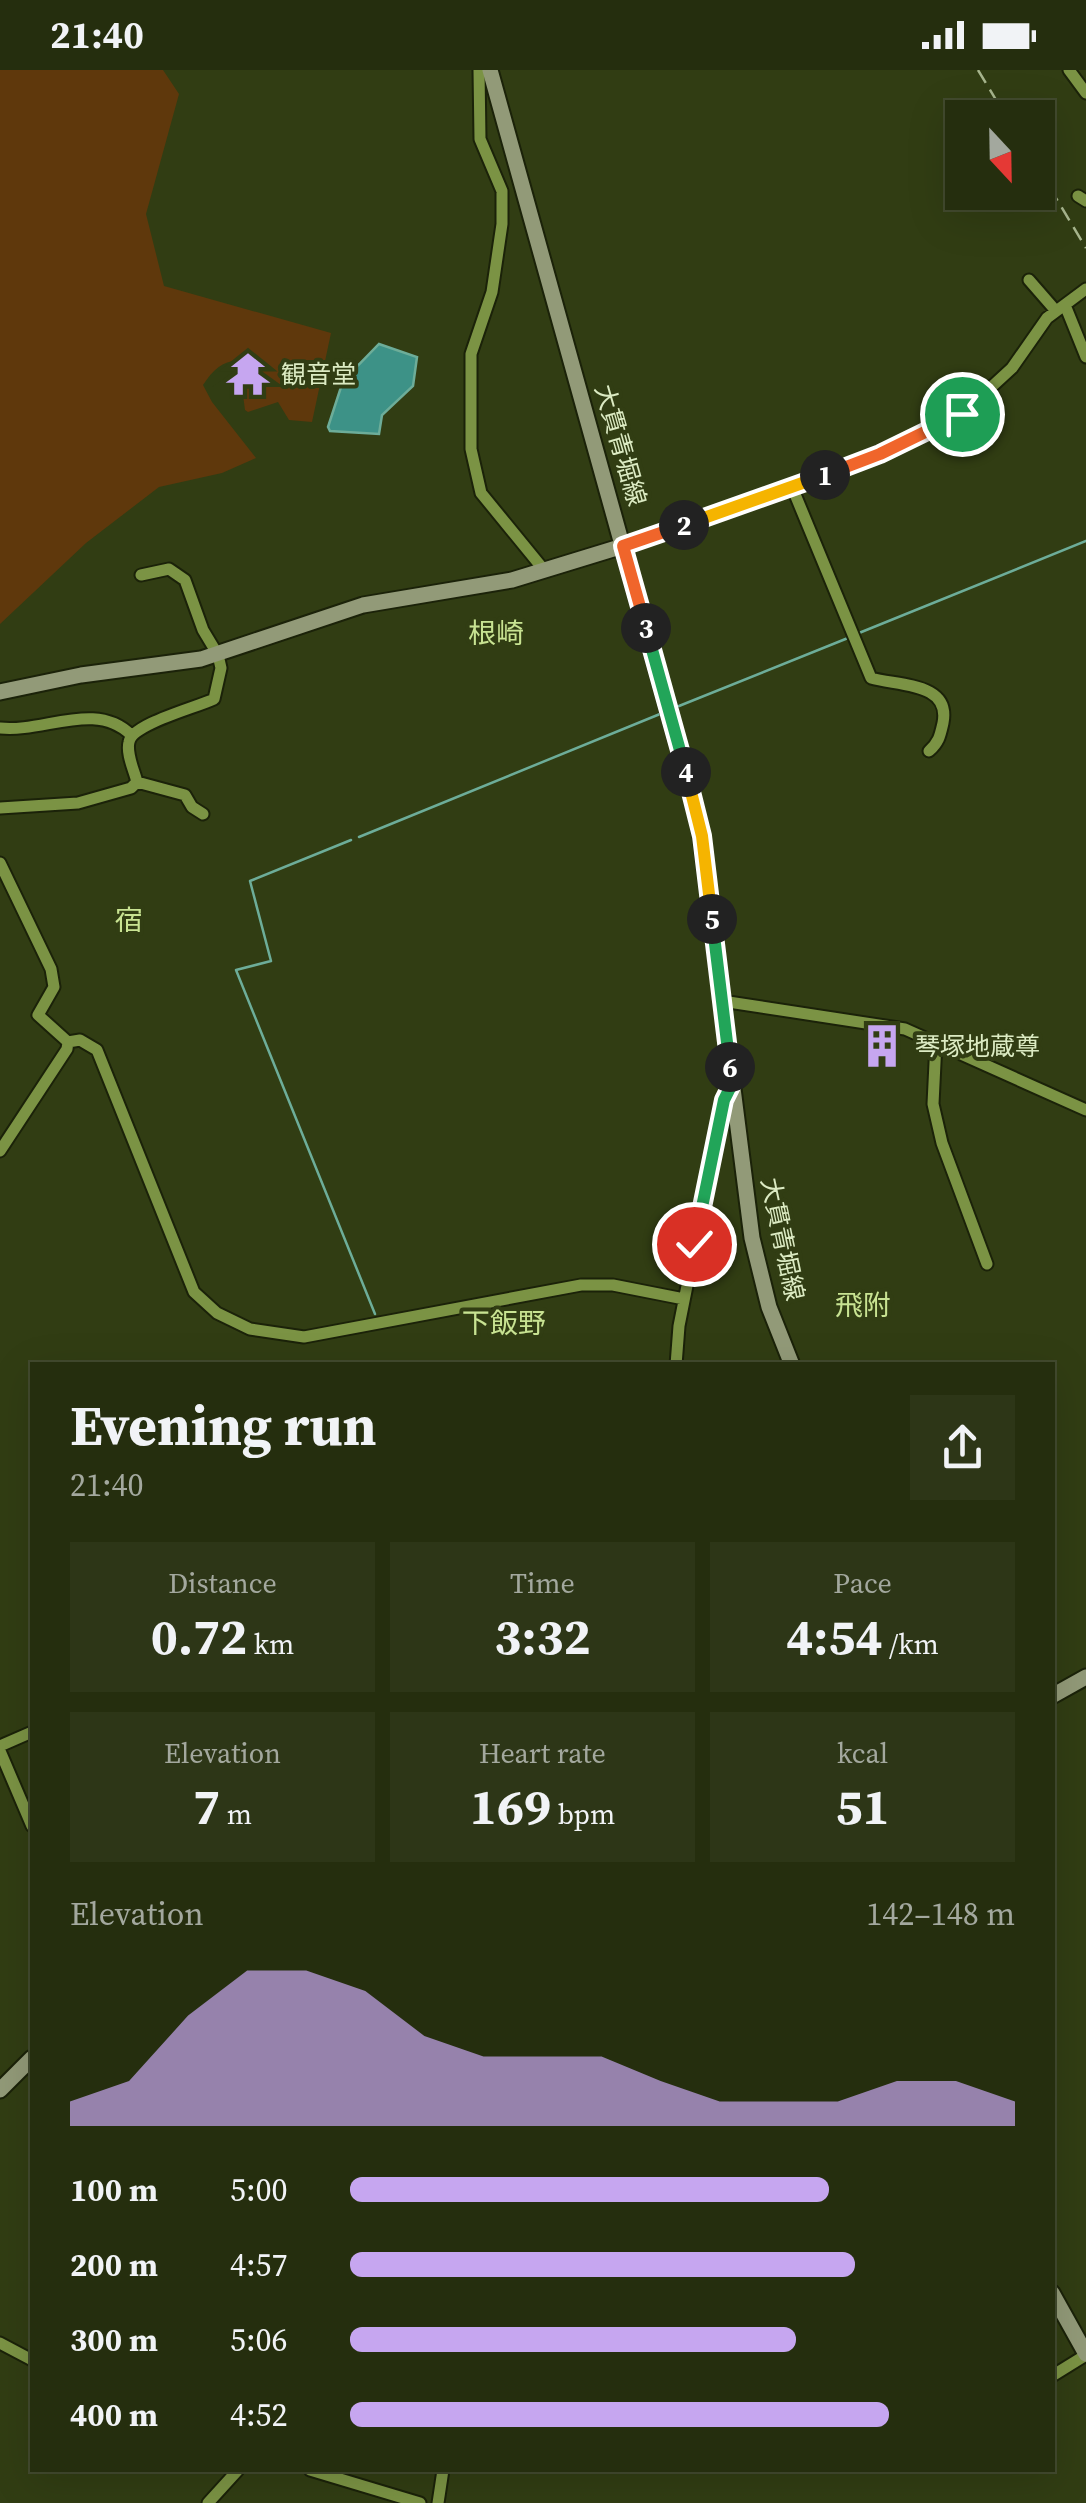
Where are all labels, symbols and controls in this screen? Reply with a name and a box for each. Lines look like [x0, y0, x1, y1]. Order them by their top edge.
text: 21:40 [50, 9, 144, 61]
north arrow [945, 100, 1055, 210]
map controls [945, 100, 1055, 210]
temple icon: 観音堂 [224, 350, 272, 398]
place label: 観音堂 [281, 357, 356, 391]
pin [920, 372, 1005, 457]
street label: 大貫青堀線 [587, 380, 655, 510]
icon: arrive [935, 387, 990, 442]
pin: 1 [800, 450, 850, 500]
text: 1 [817, 456, 833, 494]
pin: 2 [659, 500, 709, 550]
text: 2 [676, 506, 692, 544]
pin: 3 [621, 603, 671, 653]
text: 3 [638, 609, 654, 647]
district label: 根崎 [468, 614, 524, 652]
pin: 4 [661, 747, 711, 797]
text: 4 [678, 753, 694, 791]
pin: 5 [687, 894, 737, 944]
text: 5 [704, 900, 720, 938]
district label: 宿 [115, 901, 143, 939]
building icon: 琴塚地蔵尊 [858, 1022, 906, 1070]
place label: 琴塚地蔵尊 [915, 1029, 1040, 1063]
pin: 6 [705, 1042, 755, 1092]
text: 6 [722, 1048, 738, 1086]
street label: 大貫青堀線 [753, 1174, 813, 1304]
pin [652, 1202, 737, 1287]
icon: check [667, 1217, 722, 1272]
district label: 飛附 [835, 1286, 891, 1324]
district label: 下飯野 [462, 1304, 546, 1342]
text: Evening run [70, 1388, 377, 1463]
button: share [910, 1395, 1015, 1500]
text: 21:40 [70, 1463, 144, 1507]
text: Distance [168, 1564, 277, 1602]
text: Time [510, 1564, 575, 1602]
text: Pace [833, 1564, 892, 1602]
text: 0.72 [151, 1602, 247, 1671]
text: 3:32 [494, 1602, 591, 1671]
text: 4:54 [786, 1602, 883, 1671]
text: km [247, 1625, 294, 1663]
text: /km [883, 1625, 939, 1663]
text: Elevation [164, 1734, 281, 1772]
text: Heart rate [479, 1734, 606, 1772]
text: kcal [837, 1734, 888, 1772]
text: 7 [193, 1772, 220, 1841]
text: 169 [470, 1772, 551, 1841]
text: 51 [835, 1772, 890, 1841]
text: m [220, 1795, 252, 1833]
text: bpm [551, 1795, 615, 1833]
text: Elevation [70, 1892, 204, 1936]
text: 142–148 m [866, 1892, 1015, 1936]
text: 100 m [70, 2168, 158, 2212]
text: 5:00 [230, 2168, 288, 2212]
text: 200 m [70, 2243, 158, 2287]
text: 4:57 [230, 2243, 288, 2287]
text: 300 m [70, 2318, 158, 2362]
text: 5:06 [230, 2318, 288, 2362]
text: 400 m [70, 2393, 158, 2437]
text: 4:52 [230, 2393, 288, 2437]

